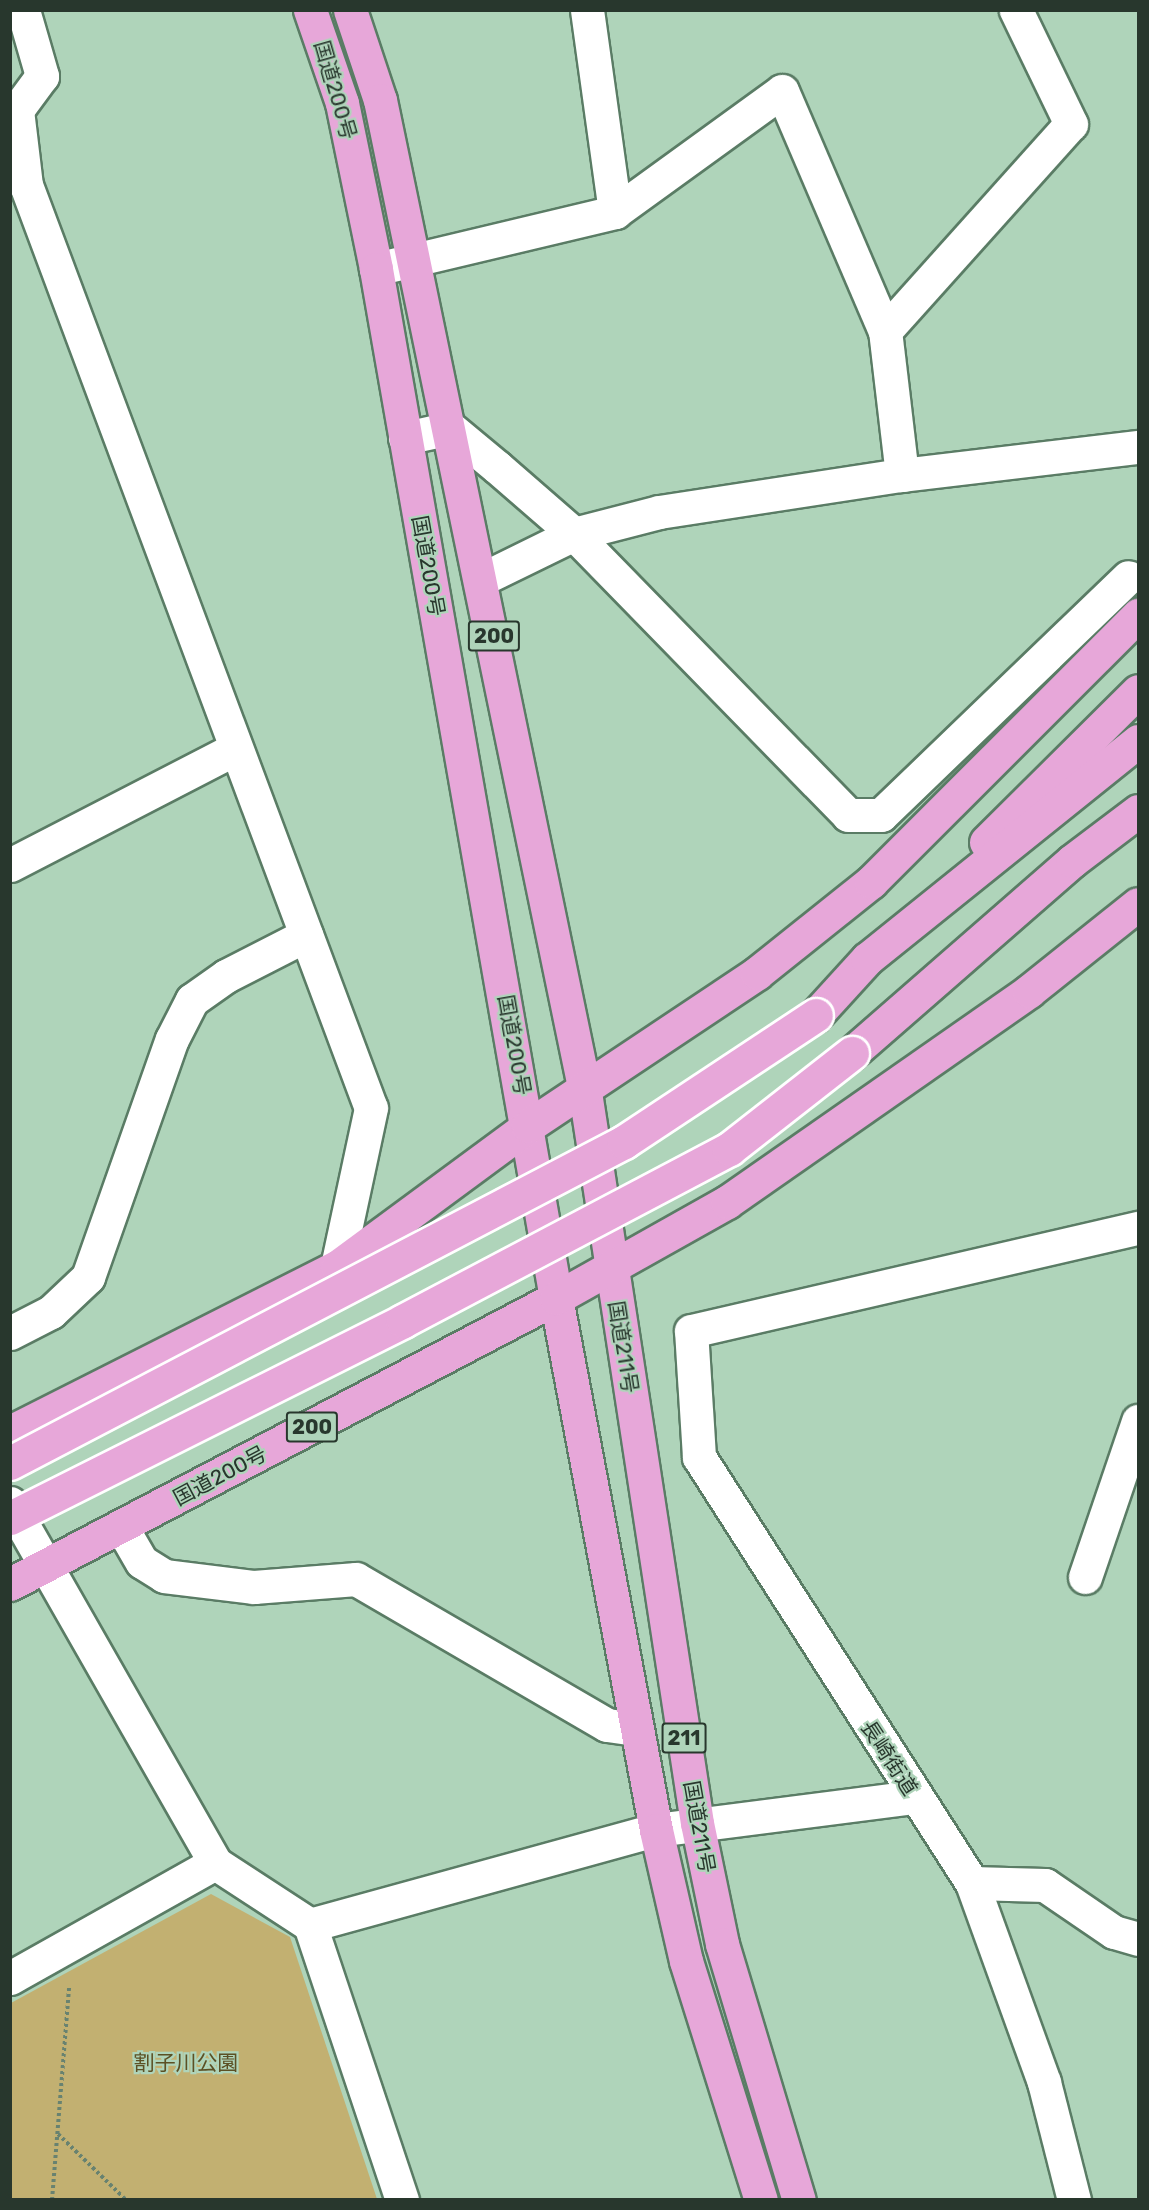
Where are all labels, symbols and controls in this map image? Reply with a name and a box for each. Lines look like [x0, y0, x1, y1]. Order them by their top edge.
street label: 国道200号 [309, 38, 361, 142]
street label: 国道200号 [407, 514, 449, 618]
road number: 200 [467, 619, 521, 653]
street label: 国道200号 [493, 993, 535, 1097]
street label: 国道211号 [603, 1299, 643, 1395]
road number: 200 [285, 1410, 339, 1444]
street label: 国道200号 [169, 1441, 271, 1511]
street label: 長崎街道 [856, 1716, 922, 1800]
road number: 211 [662, 1721, 706, 1755]
street label: 国道211号 [678, 1779, 720, 1875]
park label: 割子川公園 [134, 2050, 238, 2076]

